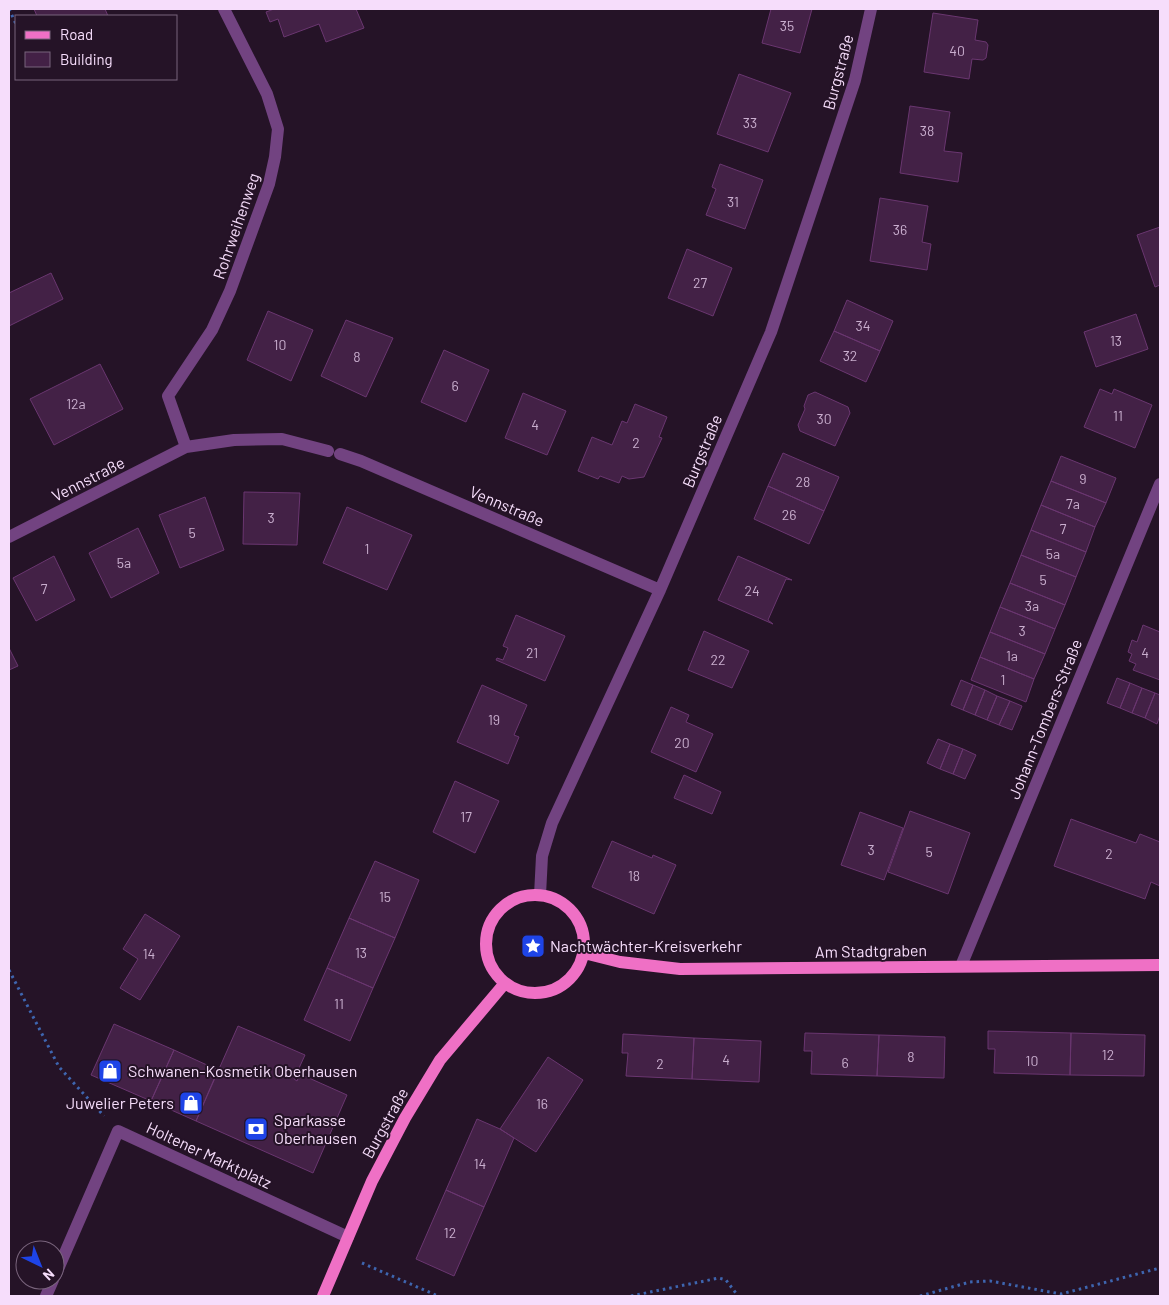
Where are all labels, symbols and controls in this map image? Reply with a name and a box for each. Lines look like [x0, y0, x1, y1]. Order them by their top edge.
legend [15, 15, 178, 80]
house number: 35 [780, 17, 794, 34]
text: Road [60, 25, 93, 43]
street label: Burgstraße [818, 32, 857, 112]
house number: 40 [949, 42, 965, 59]
text: Building [60, 50, 113, 68]
house number: 33 [743, 114, 757, 131]
house number: 38 [920, 122, 934, 139]
street label: Rohrweihenweg [208, 170, 263, 281]
house number: 31 [727, 193, 739, 210]
house number: 36 [893, 221, 907, 238]
house number: 27 [693, 274, 707, 291]
house number: 34 [856, 317, 870, 334]
house number: 13 [1110, 332, 1122, 349]
house number: 10 [274, 336, 286, 353]
house number: 32 [843, 347, 857, 364]
house number: 8 [353, 348, 361, 365]
house number: 6 [451, 377, 459, 394]
house number: 12a [66, 395, 86, 412]
house number: 11 [1113, 407, 1123, 424]
house number: 30 [816, 410, 832, 427]
street label: Burgstraße [678, 411, 725, 490]
house number: 4 [531, 416, 539, 433]
house number: 2 [632, 434, 640, 451]
street label: Vennstraße [48, 452, 127, 505]
house number: 9 [1079, 470, 1087, 487]
house number: 28 [796, 473, 810, 490]
street label: Vennstraße [467, 481, 547, 530]
house number: 7a [1066, 495, 1080, 512]
house number: 26 [782, 506, 796, 523]
house number: 3 [267, 509, 275, 526]
house number: 7 [1060, 520, 1067, 537]
house number: 5 [188, 524, 196, 541]
house number: 1 [365, 540, 369, 557]
house number: 5a [1046, 545, 1060, 562]
house number: 5a [117, 554, 131, 571]
house number: 5 [1039, 571, 1047, 588]
house number: 7 [41, 580, 48, 597]
house number: 24 [744, 582, 760, 599]
house number: 3a [1025, 597, 1039, 614]
house number: 3 [1018, 622, 1026, 639]
street label: Johann-Tombers-Straße [1004, 636, 1085, 802]
house number: 21 [526, 644, 538, 661]
house number: 4 [1141, 644, 1149, 661]
house number: 1a [1006, 647, 1018, 664]
house number: 22 [710, 651, 726, 668]
house number: 1 [1001, 671, 1005, 688]
house number: 19 [488, 711, 500, 728]
house number: 20 [674, 734, 690, 751]
house number: 17 [460, 808, 472, 825]
house number: 3 [867, 841, 875, 858]
house number: 5 [925, 843, 933, 860]
house number: 2 [1105, 845, 1113, 862]
house number: 18 [628, 867, 640, 884]
house number: 15 [379, 888, 391, 905]
place icon: Nachtwächter-Kreisverkehr [520, 933, 546, 959]
place label: Nachtwächter-Kreisverkehr [550, 936, 742, 955]
street label: Am Stadtgraben [815, 940, 927, 961]
house number: 13 [355, 944, 367, 961]
house number: 14 [143, 945, 155, 962]
house number: 11 [334, 995, 344, 1012]
house number: 12 [1102, 1046, 1114, 1063]
house number: 8 [907, 1048, 915, 1065]
house number: 4 [722, 1051, 730, 1068]
house number: 10 [1026, 1052, 1038, 1069]
house number: 6 [841, 1054, 849, 1071]
house number: 2 [656, 1055, 664, 1072]
shop icon: Schwanen-Kosmetik Oberhausen [97, 1058, 123, 1084]
place label: Schwanen-Kosmetik Oberhausen [128, 1061, 357, 1080]
street label: Burgstraße [357, 1084, 412, 1161]
shop icon: Juwelier Peters [178, 1090, 204, 1116]
place label: Juwelier Peters [66, 1093, 174, 1112]
house number: 16 [536, 1095, 548, 1112]
place label: Sparkasse Oberhausen [274, 1110, 357, 1147]
bank icon: Sparkasse Oberhausen [243, 1116, 269, 1142]
street label: Holtener Marktplatz [144, 1117, 275, 1192]
house number: 14 [474, 1155, 486, 1172]
house number: 12 [444, 1224, 456, 1241]
north arrow [15, 1240, 65, 1290]
text: N [40, 1265, 58, 1284]

